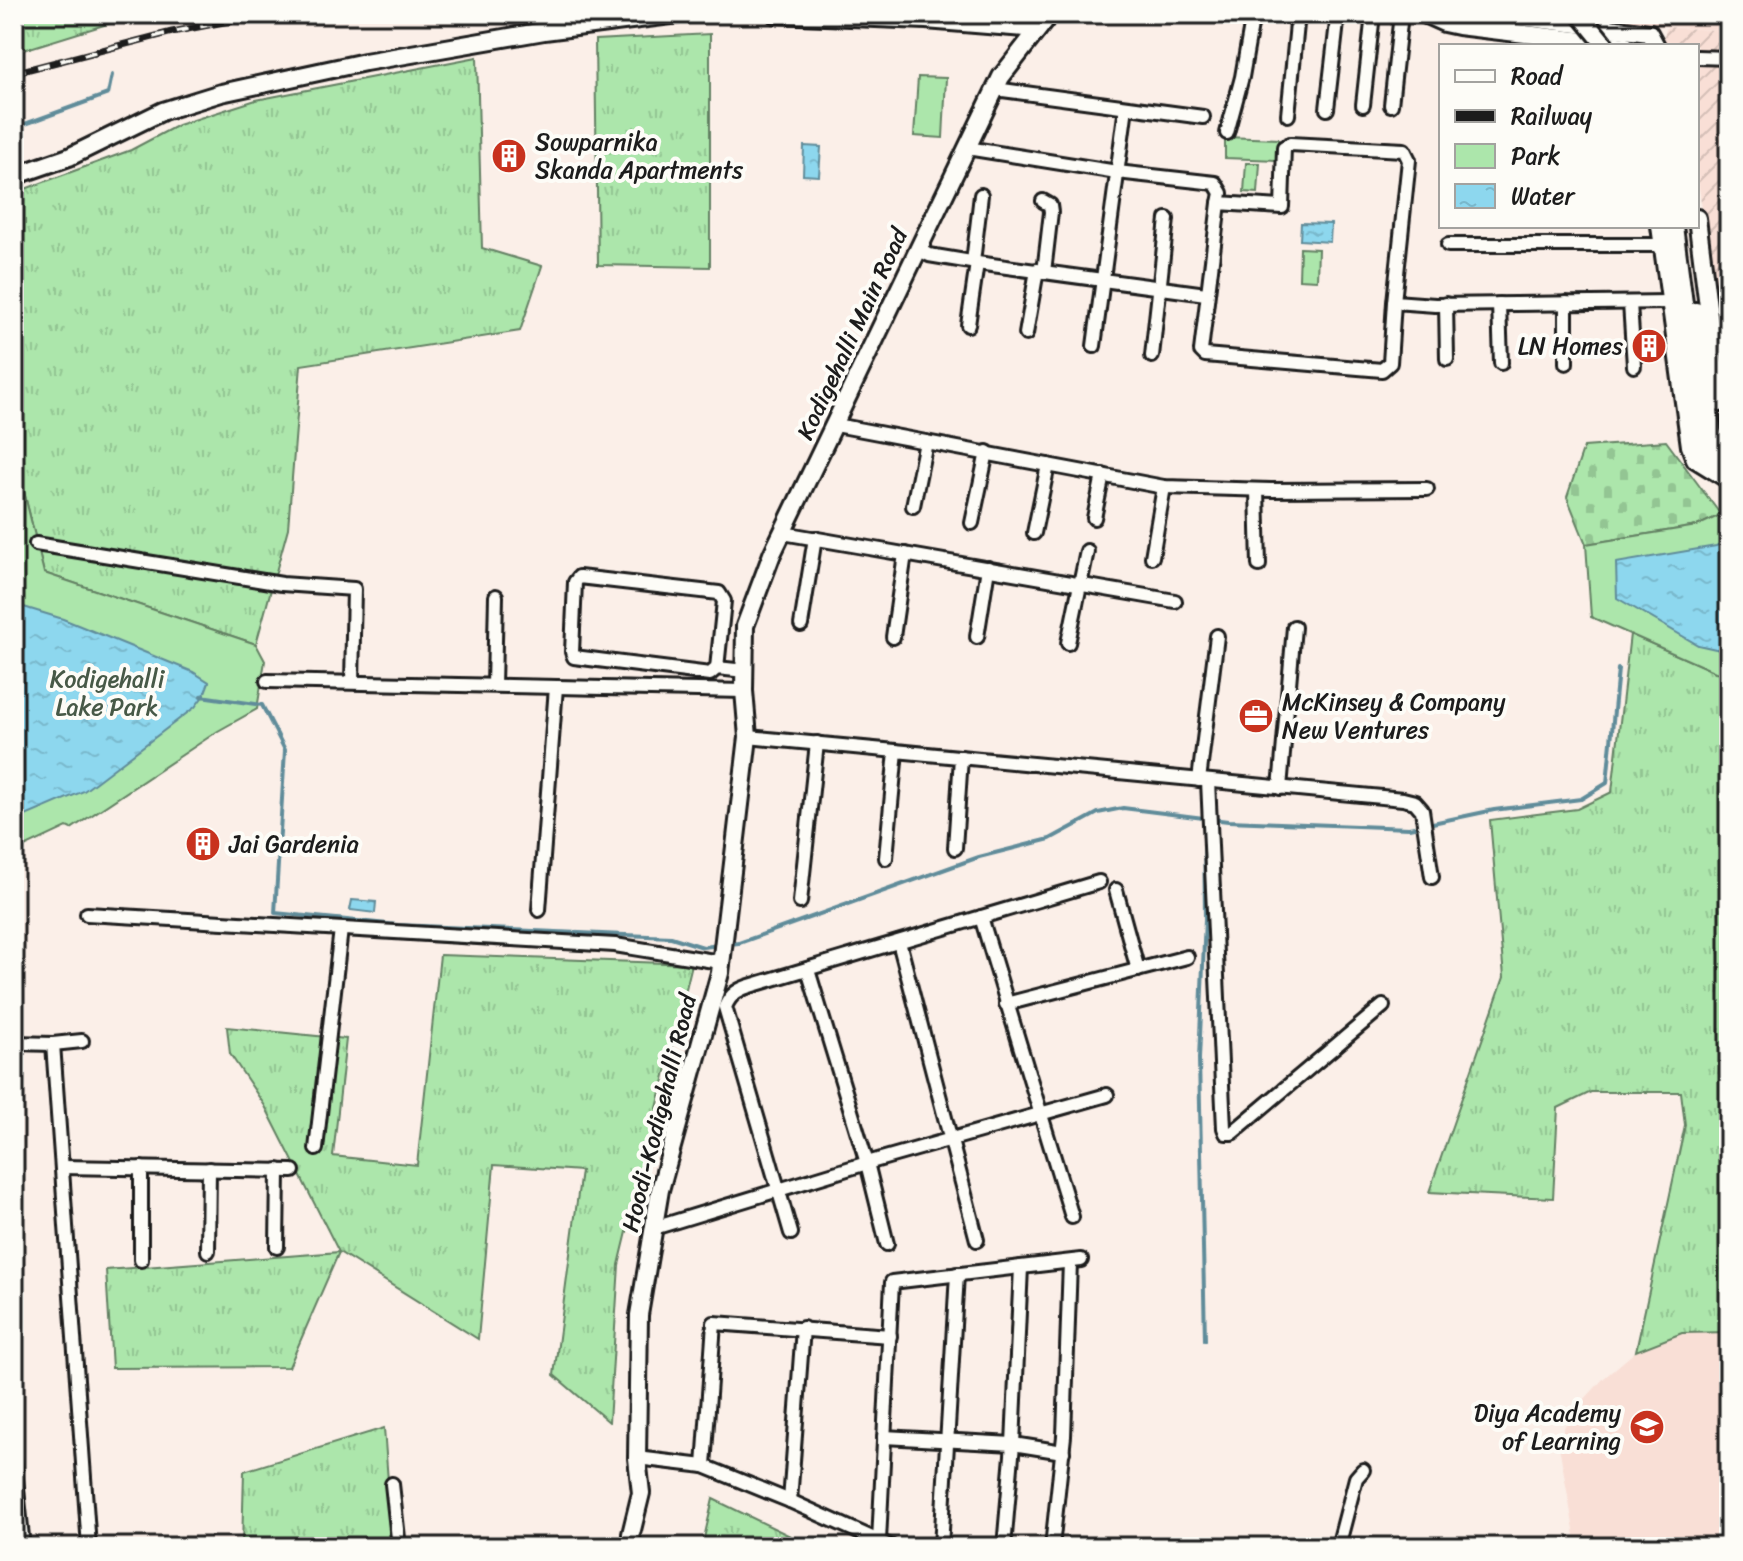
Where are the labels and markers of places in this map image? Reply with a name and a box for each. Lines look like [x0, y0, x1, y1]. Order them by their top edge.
place label: Sowparnika Skanda Apartments [535, 121, 744, 191]
building icon: Sowparnika Skanda Apartments [490, 137, 528, 175]
place label: LN Homes [1518, 325, 1623, 367]
building icon: LN Homes [1630, 327, 1668, 365]
place label: McKinsey & Company New Ventures [1282, 681, 1506, 751]
office icon: McKinsey & Company New Ventures [1237, 697, 1275, 735]
place label: Jai Gardenia [228, 823, 359, 865]
building icon: Jai Gardenia [184, 825, 222, 863]
place label: Diya Academy of Learning [1474, 1392, 1622, 1462]
school or university icon: Diya Academy of Learning [1628, 1408, 1666, 1446]

